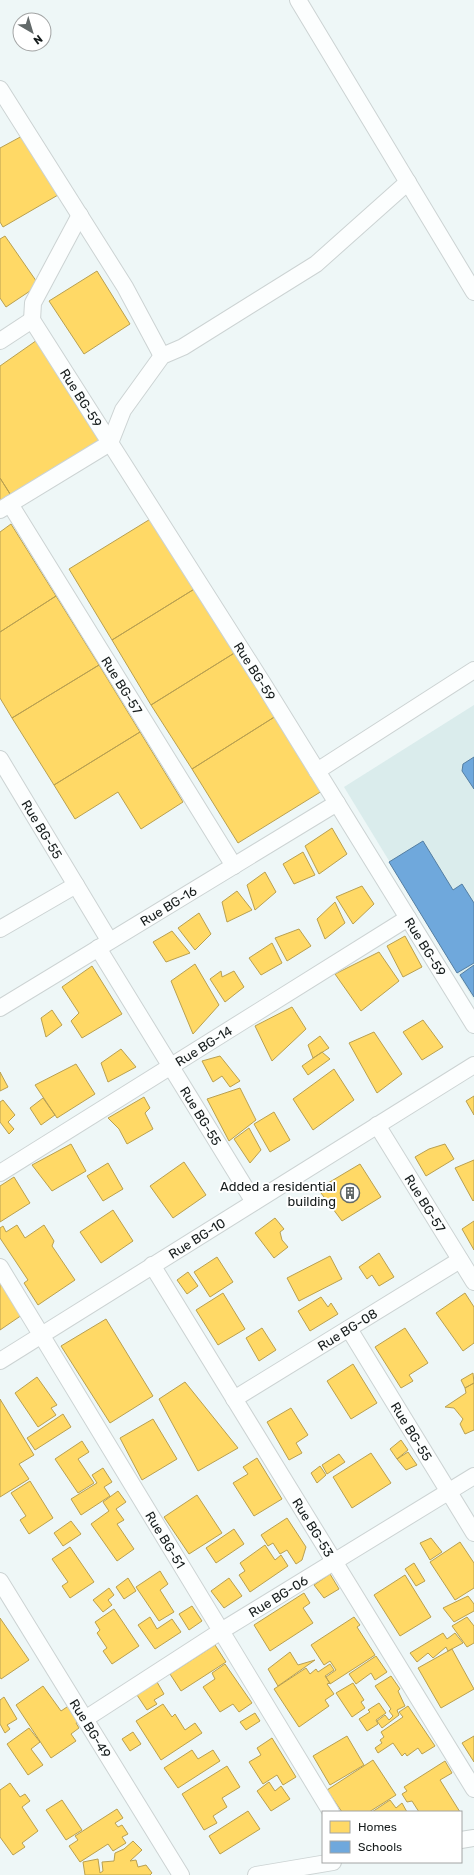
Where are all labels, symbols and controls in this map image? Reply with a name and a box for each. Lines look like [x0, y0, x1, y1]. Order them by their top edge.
north arrow [12, 12, 52, 52]
text: N [31, 32, 45, 47]
street label: Rue BG-59 [57, 366, 105, 430]
street label: Rue BG-59 [231, 639, 279, 703]
street label: Rue BG-57 [98, 654, 145, 717]
street label: Rue BG-55 [18, 797, 65, 862]
street label: Rue BG-16 [137, 883, 200, 929]
street label: Rue BG-59 [401, 915, 449, 979]
street label: Rue BG-14 [173, 1023, 235, 1070]
street label: Rue BG-55 [177, 1084, 224, 1148]
street label: Rue BG-57 [401, 1172, 449, 1235]
place label: Added a residential building [220, 1179, 336, 1210]
building icon: Added a residential building [339, 1182, 361, 1204]
street label: Rue BG-10 [166, 1215, 228, 1262]
street label: Rue BG-08 [315, 1306, 380, 1354]
street label: Rue BG-55 [388, 1400, 435, 1464]
street label: Rue BG-53 [289, 1496, 337, 1560]
street label: Rue BG-51 [142, 1509, 188, 1571]
street label: Rue BG-06 [246, 1573, 311, 1620]
street label: Rue BG-49 [66, 1696, 114, 1761]
legend [322, 1811, 462, 1863]
text: Homes [358, 1820, 397, 1834]
text: Schools [358, 1840, 402, 1854]

